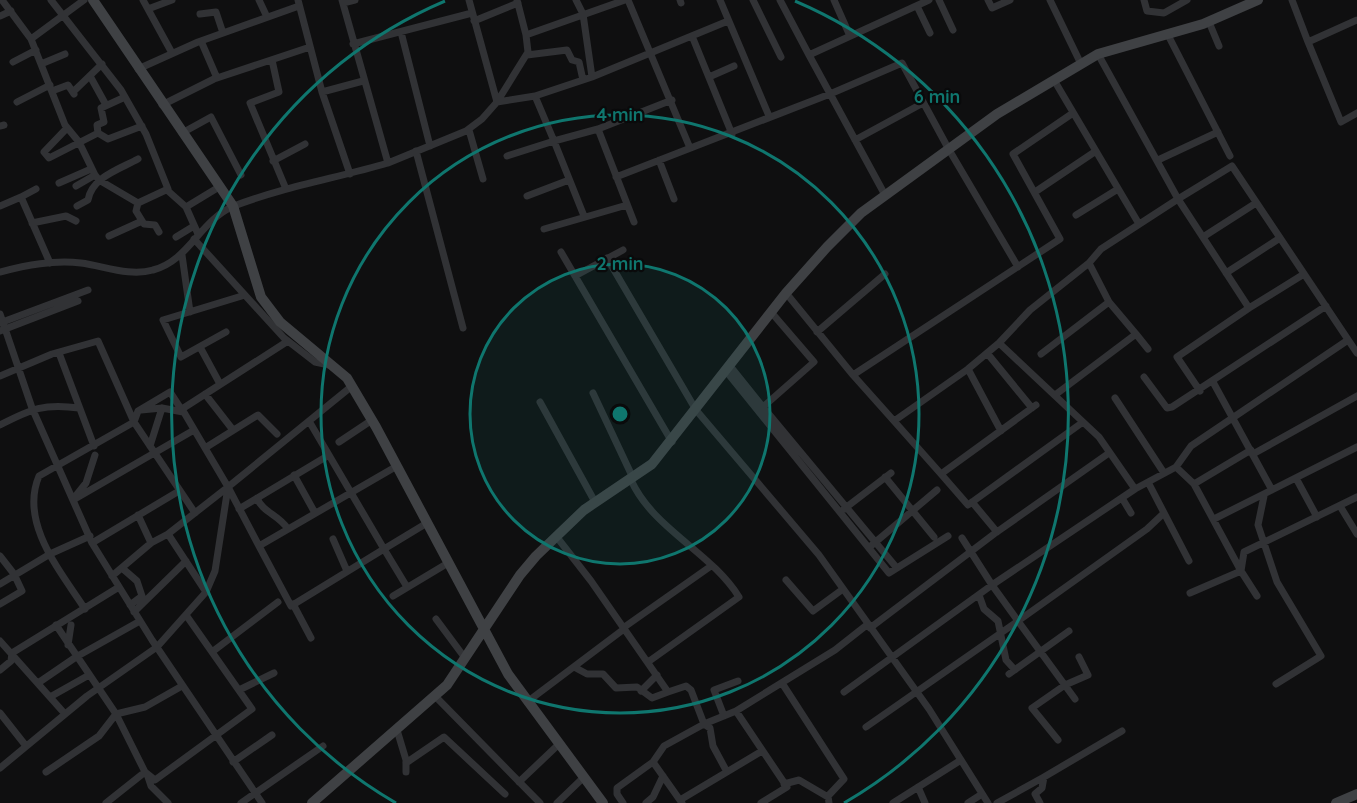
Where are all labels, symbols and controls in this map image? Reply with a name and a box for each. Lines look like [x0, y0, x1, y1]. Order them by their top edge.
text: 6 min [914, 85, 960, 108]
text: 4 min [596, 103, 644, 126]
text: 2 min [597, 252, 643, 275]
centre of rings [610, 404, 630, 424]

